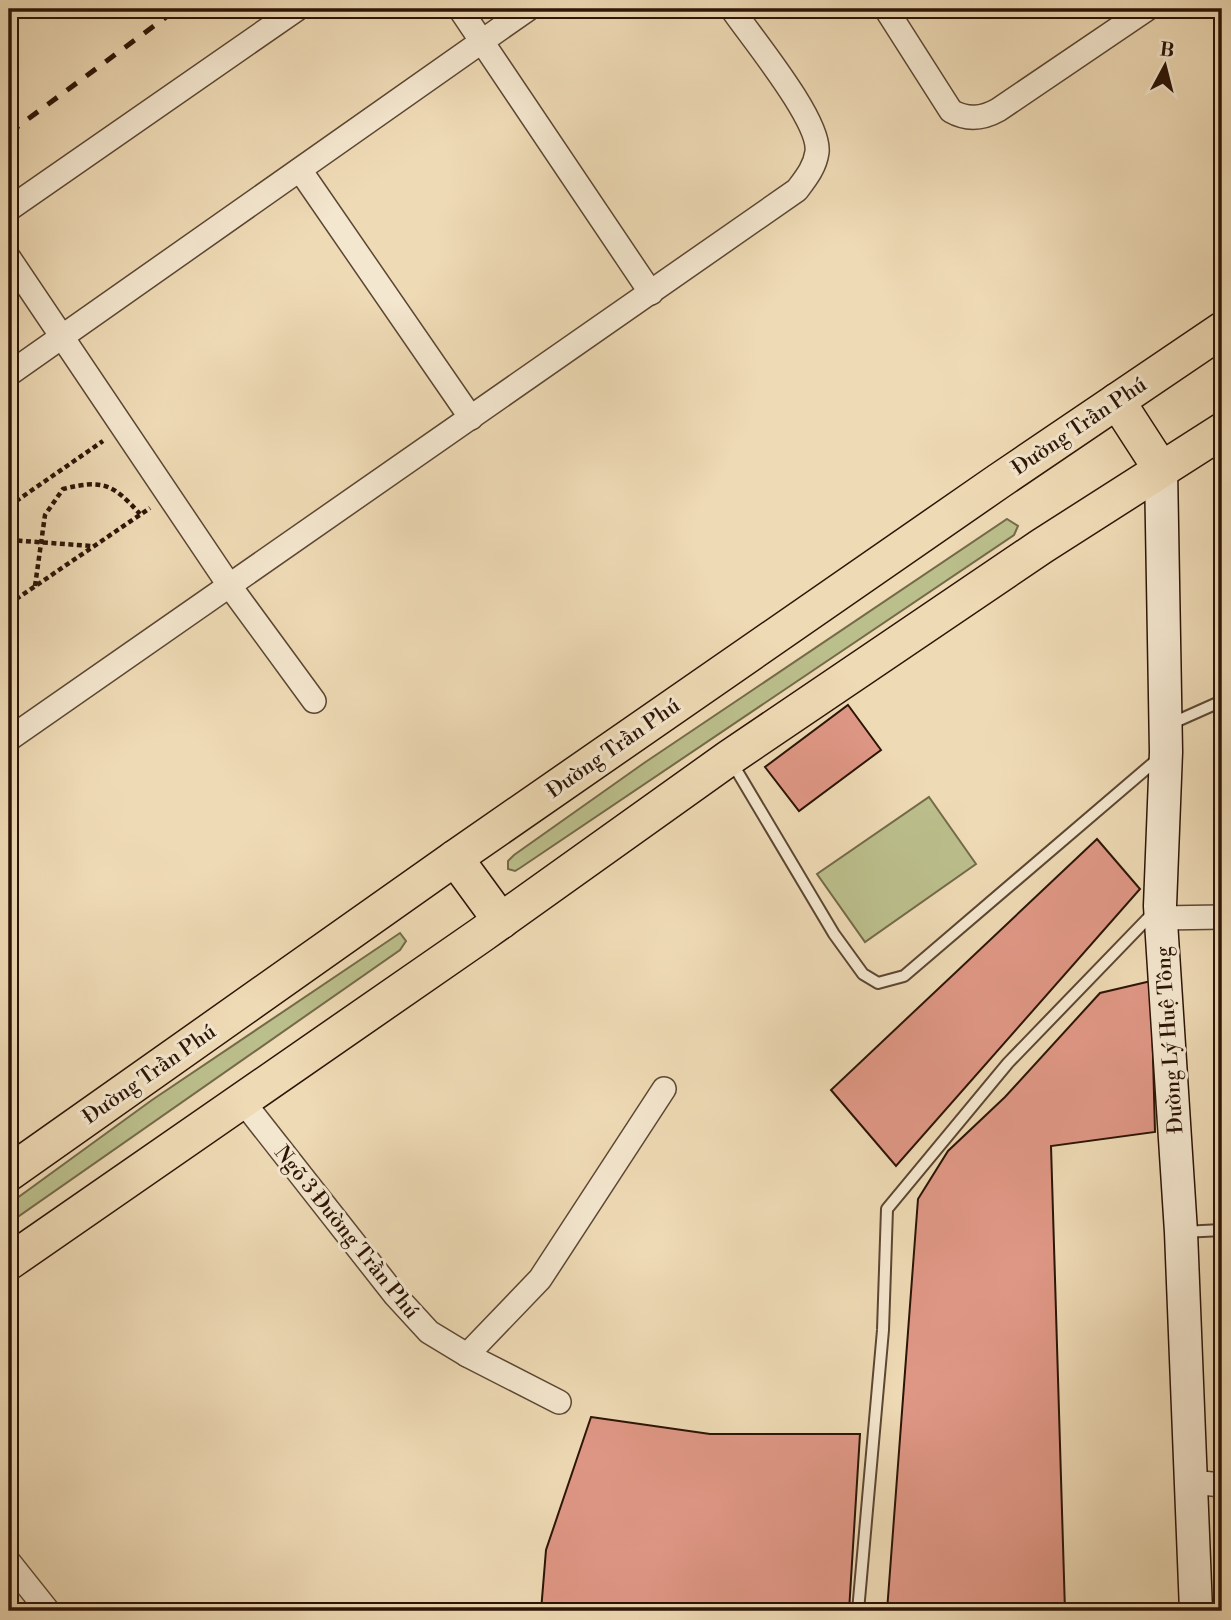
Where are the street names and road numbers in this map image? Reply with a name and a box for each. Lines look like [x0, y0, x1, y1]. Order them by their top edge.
street label: Đường Trần Phú [1007, 372, 1152, 482]
street label: Đường Trần Phú [542, 693, 685, 804]
street label: Đường Lý Huệ Tông [1150, 945, 1190, 1134]
street label: Đường Trần Phú [78, 1019, 221, 1130]
street label: Ngõ 3 Đường Trần Phú [268, 1141, 424, 1325]

